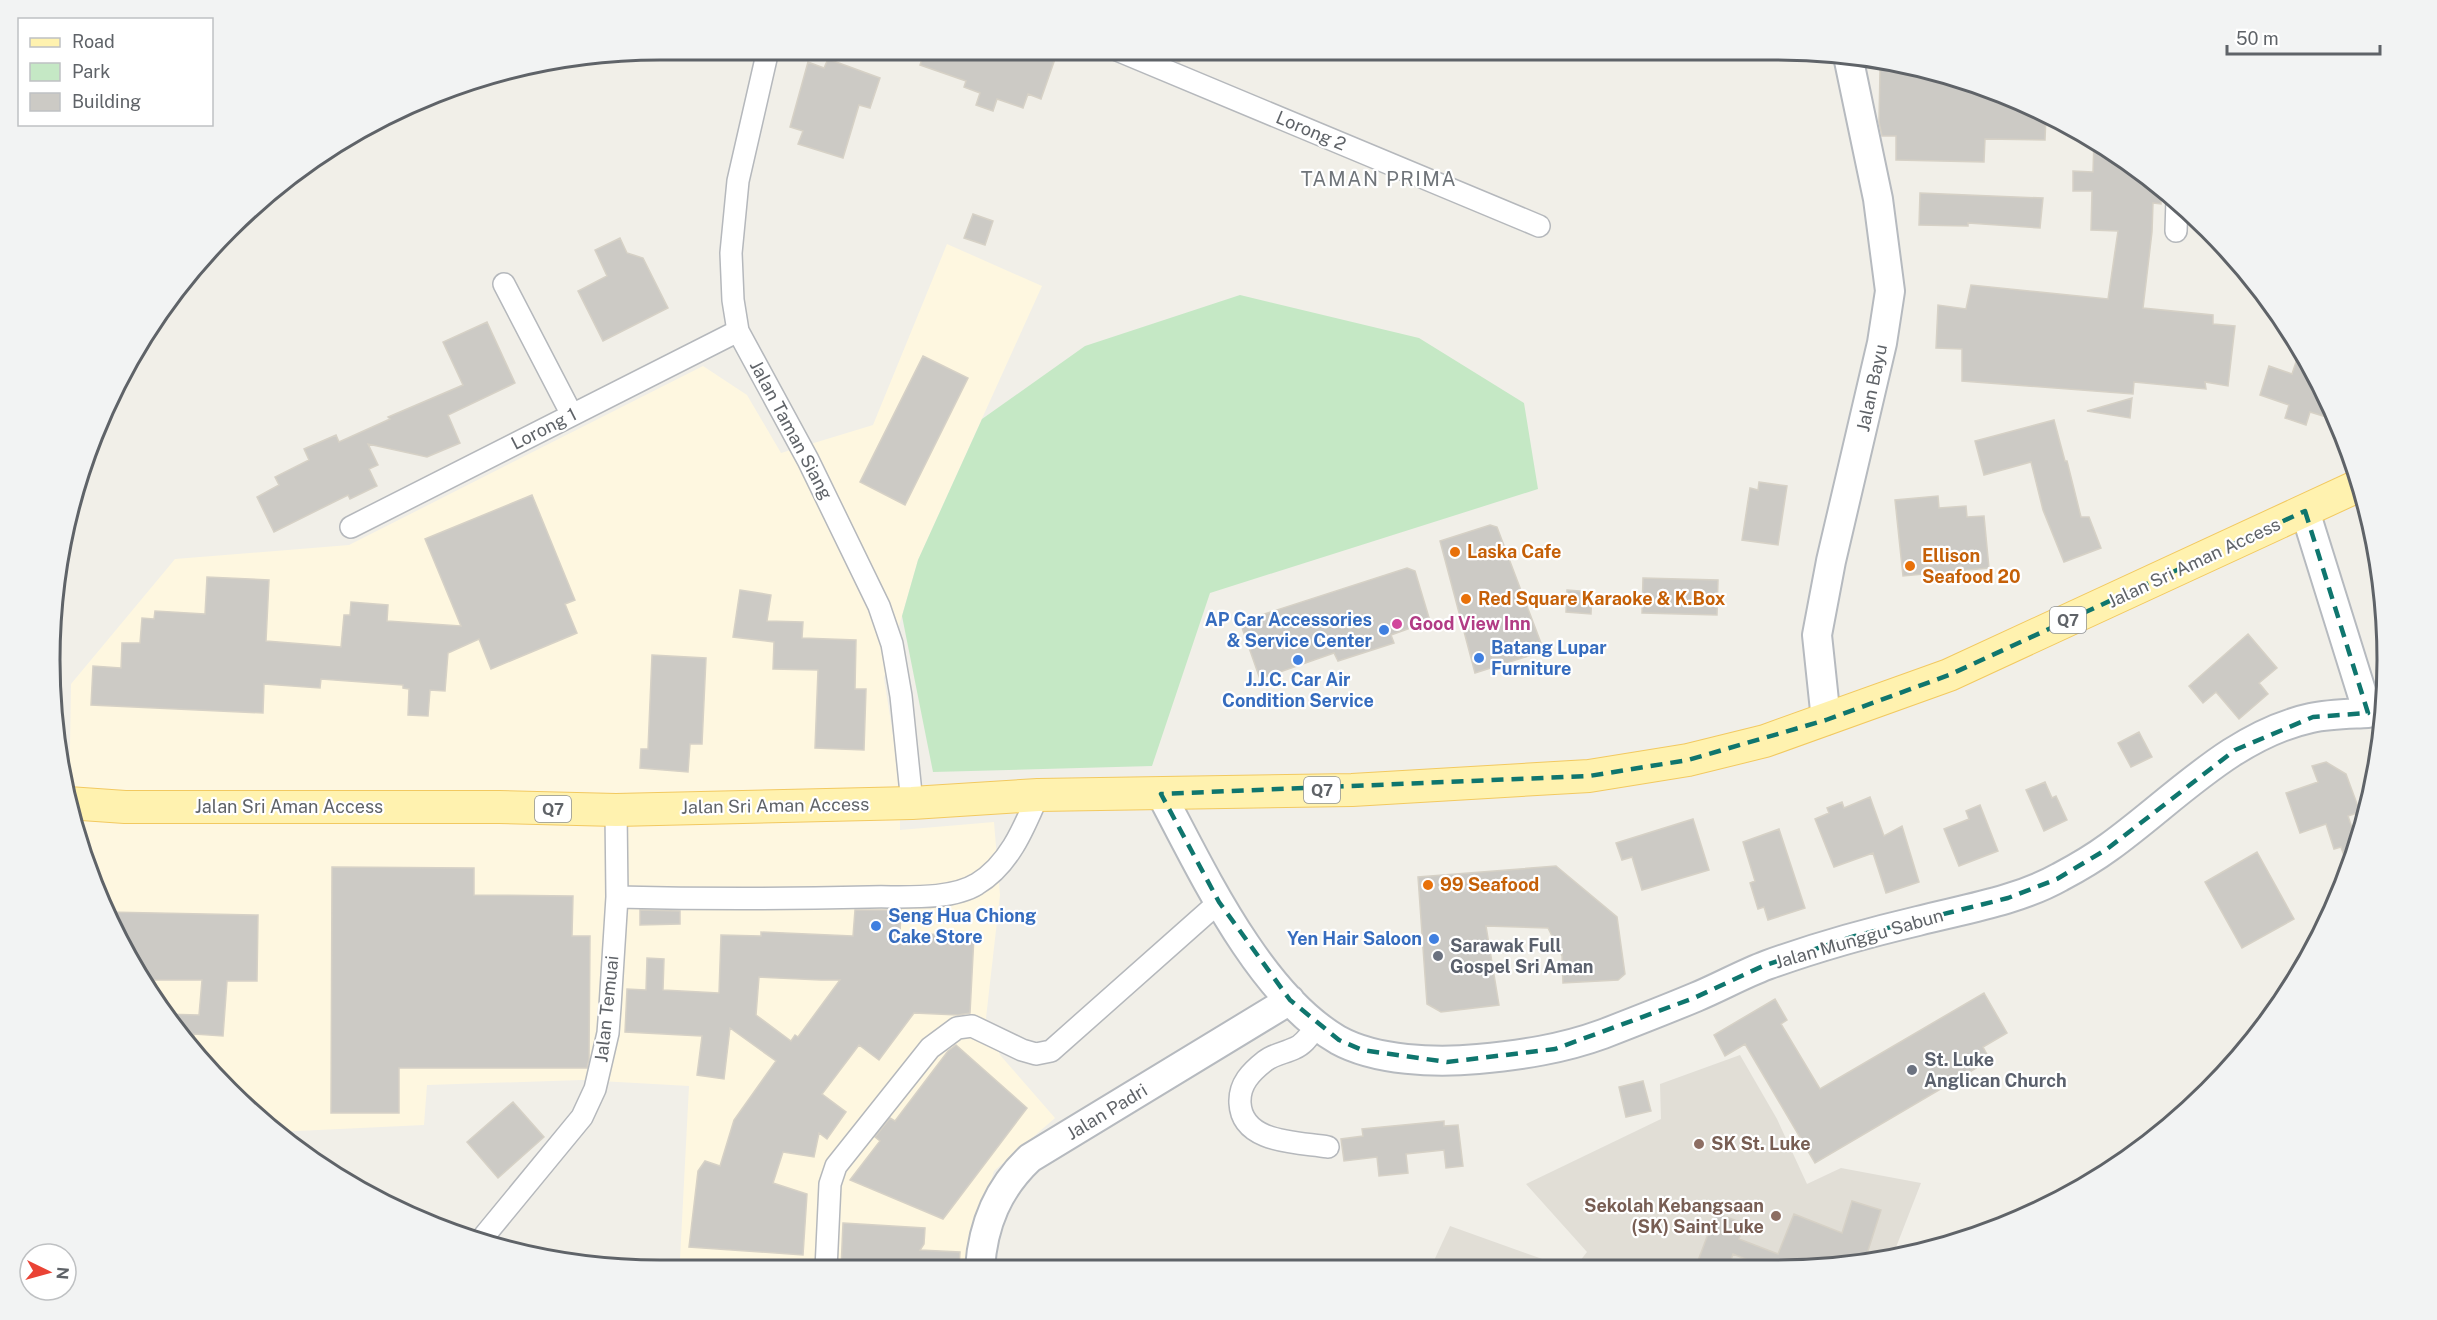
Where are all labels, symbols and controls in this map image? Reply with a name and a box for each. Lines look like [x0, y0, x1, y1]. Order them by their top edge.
legend [18, 18, 213, 126]
scale bar [2227, 18, 2380, 56]
text: 50 m [2236, 28, 2279, 49]
text: Road [72, 31, 115, 52]
text: Park [72, 61, 110, 82]
text: Building [72, 91, 141, 112]
street label: Lorong 2 [1273, 106, 1349, 155]
district label: TAMAN PRIMA [1301, 167, 1457, 191]
street label: Jalan Bayu [1852, 342, 1891, 434]
street label: Jalan Taman Siang [746, 356, 837, 503]
street label: Lorong 1 [508, 403, 580, 454]
street label: Jalan Sri Aman Access [2104, 513, 2284, 612]
place label: Laska Cafe [1467, 541, 1561, 562]
marker: Laska Cafe [1448, 545, 1462, 559]
place label: Ellison Seafood 20 [1922, 545, 2021, 587]
marker: Ellison Seafood 20 [1903, 559, 1917, 573]
place label: Red Square Karaoke & K.Box [1478, 588, 1726, 609]
marker: Red Square Karaoke & K.Box [1459, 592, 1473, 606]
road number: Q7 [2050, 607, 2086, 633]
place label: AP Car Accessories & Service Center [1205, 609, 1373, 651]
place label: Good View Inn [1409, 613, 1531, 634]
marker: Good View Inn [1390, 617, 1404, 631]
marker: AP Car Accessories & Service Center [1377, 623, 1391, 637]
place label: Batang Lupar Furniture [1491, 637, 1607, 679]
marker: Batang Lupar Furniture [1472, 651, 1486, 665]
marker: J.J.C. Car Air Condition Service [1291, 653, 1305, 667]
place label: J.J.C. Car Air Condition Service [1222, 669, 1374, 711]
road number: Q7 [1304, 777, 1340, 803]
street label: Jalan Sri Aman Access [681, 793, 869, 818]
street label: Jalan Sri Aman Access [195, 796, 383, 817]
road number: Q7 [535, 796, 571, 822]
place label: 99 Seafood [1440, 874, 1539, 895]
marker: 99 Seafood [1421, 878, 1435, 892]
street label: Jalan Munggu Sabun [1772, 904, 1946, 973]
place label: Seng Hua Chiong Cake Store [888, 905, 1036, 947]
marker: Seng Hua Chiong Cake Store [869, 919, 883, 933]
place label: Yen Hair Saloon [1287, 928, 1422, 949]
marker: Yen Hair Saloon [1427, 932, 1441, 946]
place label: Sarawak Full Gospel Sri Aman [1450, 935, 1594, 977]
marker: Sarawak Full Gospel Sri Aman [1431, 949, 1445, 963]
street label: Jalan Temuai [590, 955, 623, 1063]
place label: St. Luke Anglican Church [1924, 1049, 2067, 1091]
marker: St. Luke Anglican Church [1905, 1063, 1919, 1077]
street label: Jalan Padri [1062, 1079, 1151, 1144]
place label: SK St. Luke [1711, 1133, 1811, 1154]
marker: SK St. Luke [1692, 1137, 1706, 1151]
place label: Sekolah Kebangsaan (SK) Saint Luke [1584, 1195, 1764, 1237]
marker: Sekolah Kebangsaan (SK) Saint Luke [1769, 1209, 1783, 1223]
north arrow [18, 1242, 78, 1302]
text: N [52, 1266, 72, 1280]

